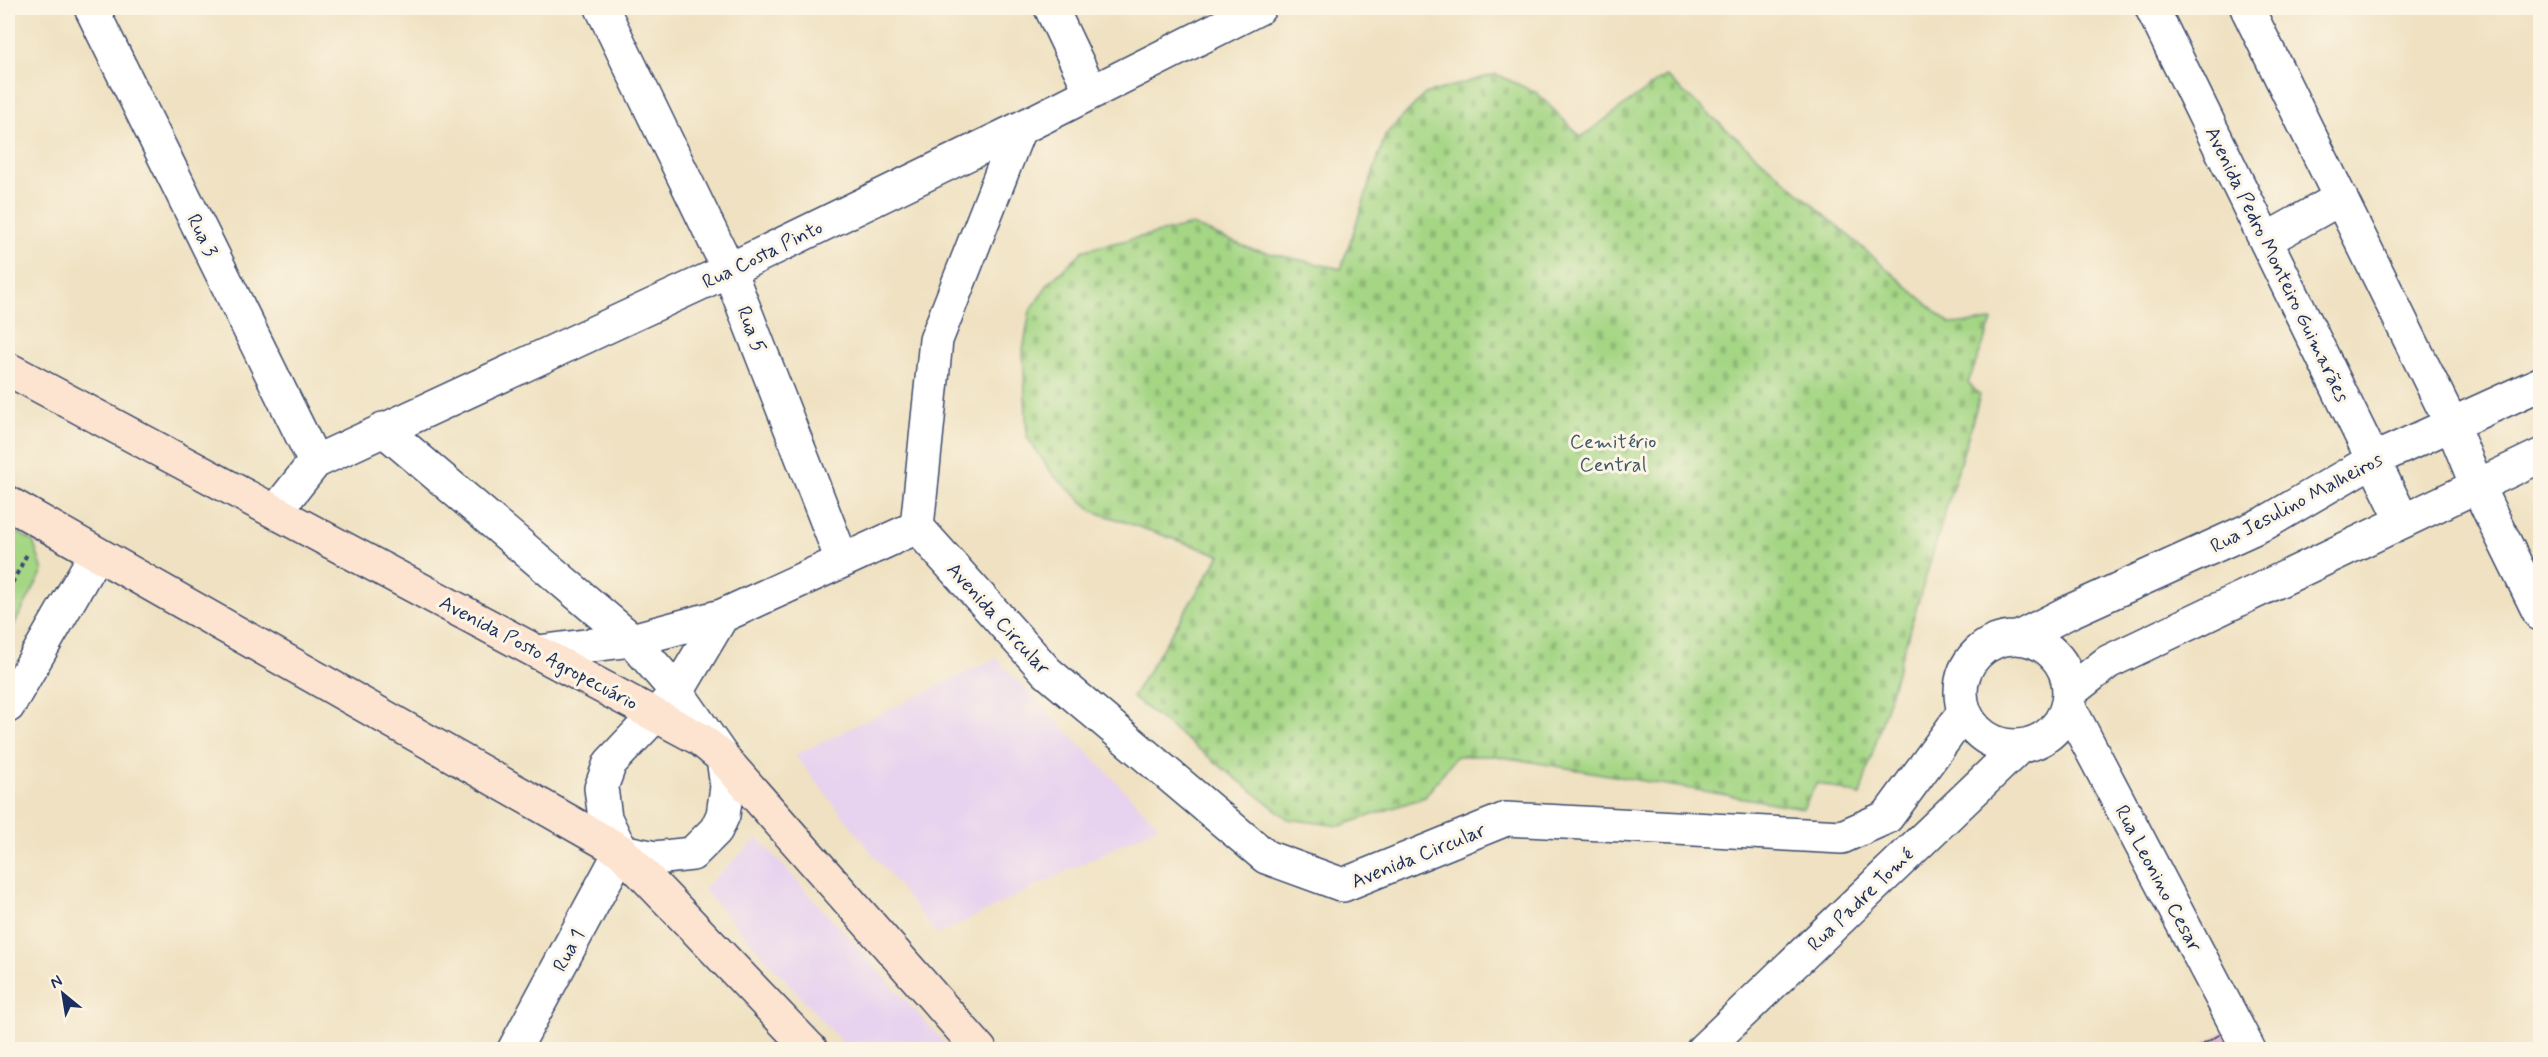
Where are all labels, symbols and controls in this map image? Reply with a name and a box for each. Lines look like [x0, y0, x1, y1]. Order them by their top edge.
street label: Avenida Pedro Monteiro Guimarães [2198, 122, 2355, 407]
street label: Rua 3 [180, 210, 224, 262]
street label: Rua Costa Pinto [698, 215, 827, 296]
street label: Rua 5 [729, 302, 772, 357]
park label: Cemitério Central [1570, 429, 1656, 479]
street label: Rua Jesulino Malheiros [2206, 446, 2388, 560]
street label: Avenida Circular [940, 557, 1056, 682]
street label: Avenida Posto Agropecuário [434, 590, 642, 717]
street label: Rua Leonino Cesar [2108, 801, 2208, 957]
street label: Avenida Circular [1347, 817, 1490, 896]
street label: Rua Padre Tomé [1802, 842, 1920, 958]
street label: Rua 1 [547, 925, 592, 977]
north arrow [33, 964, 93, 1024]
text: N [46, 971, 66, 994]

